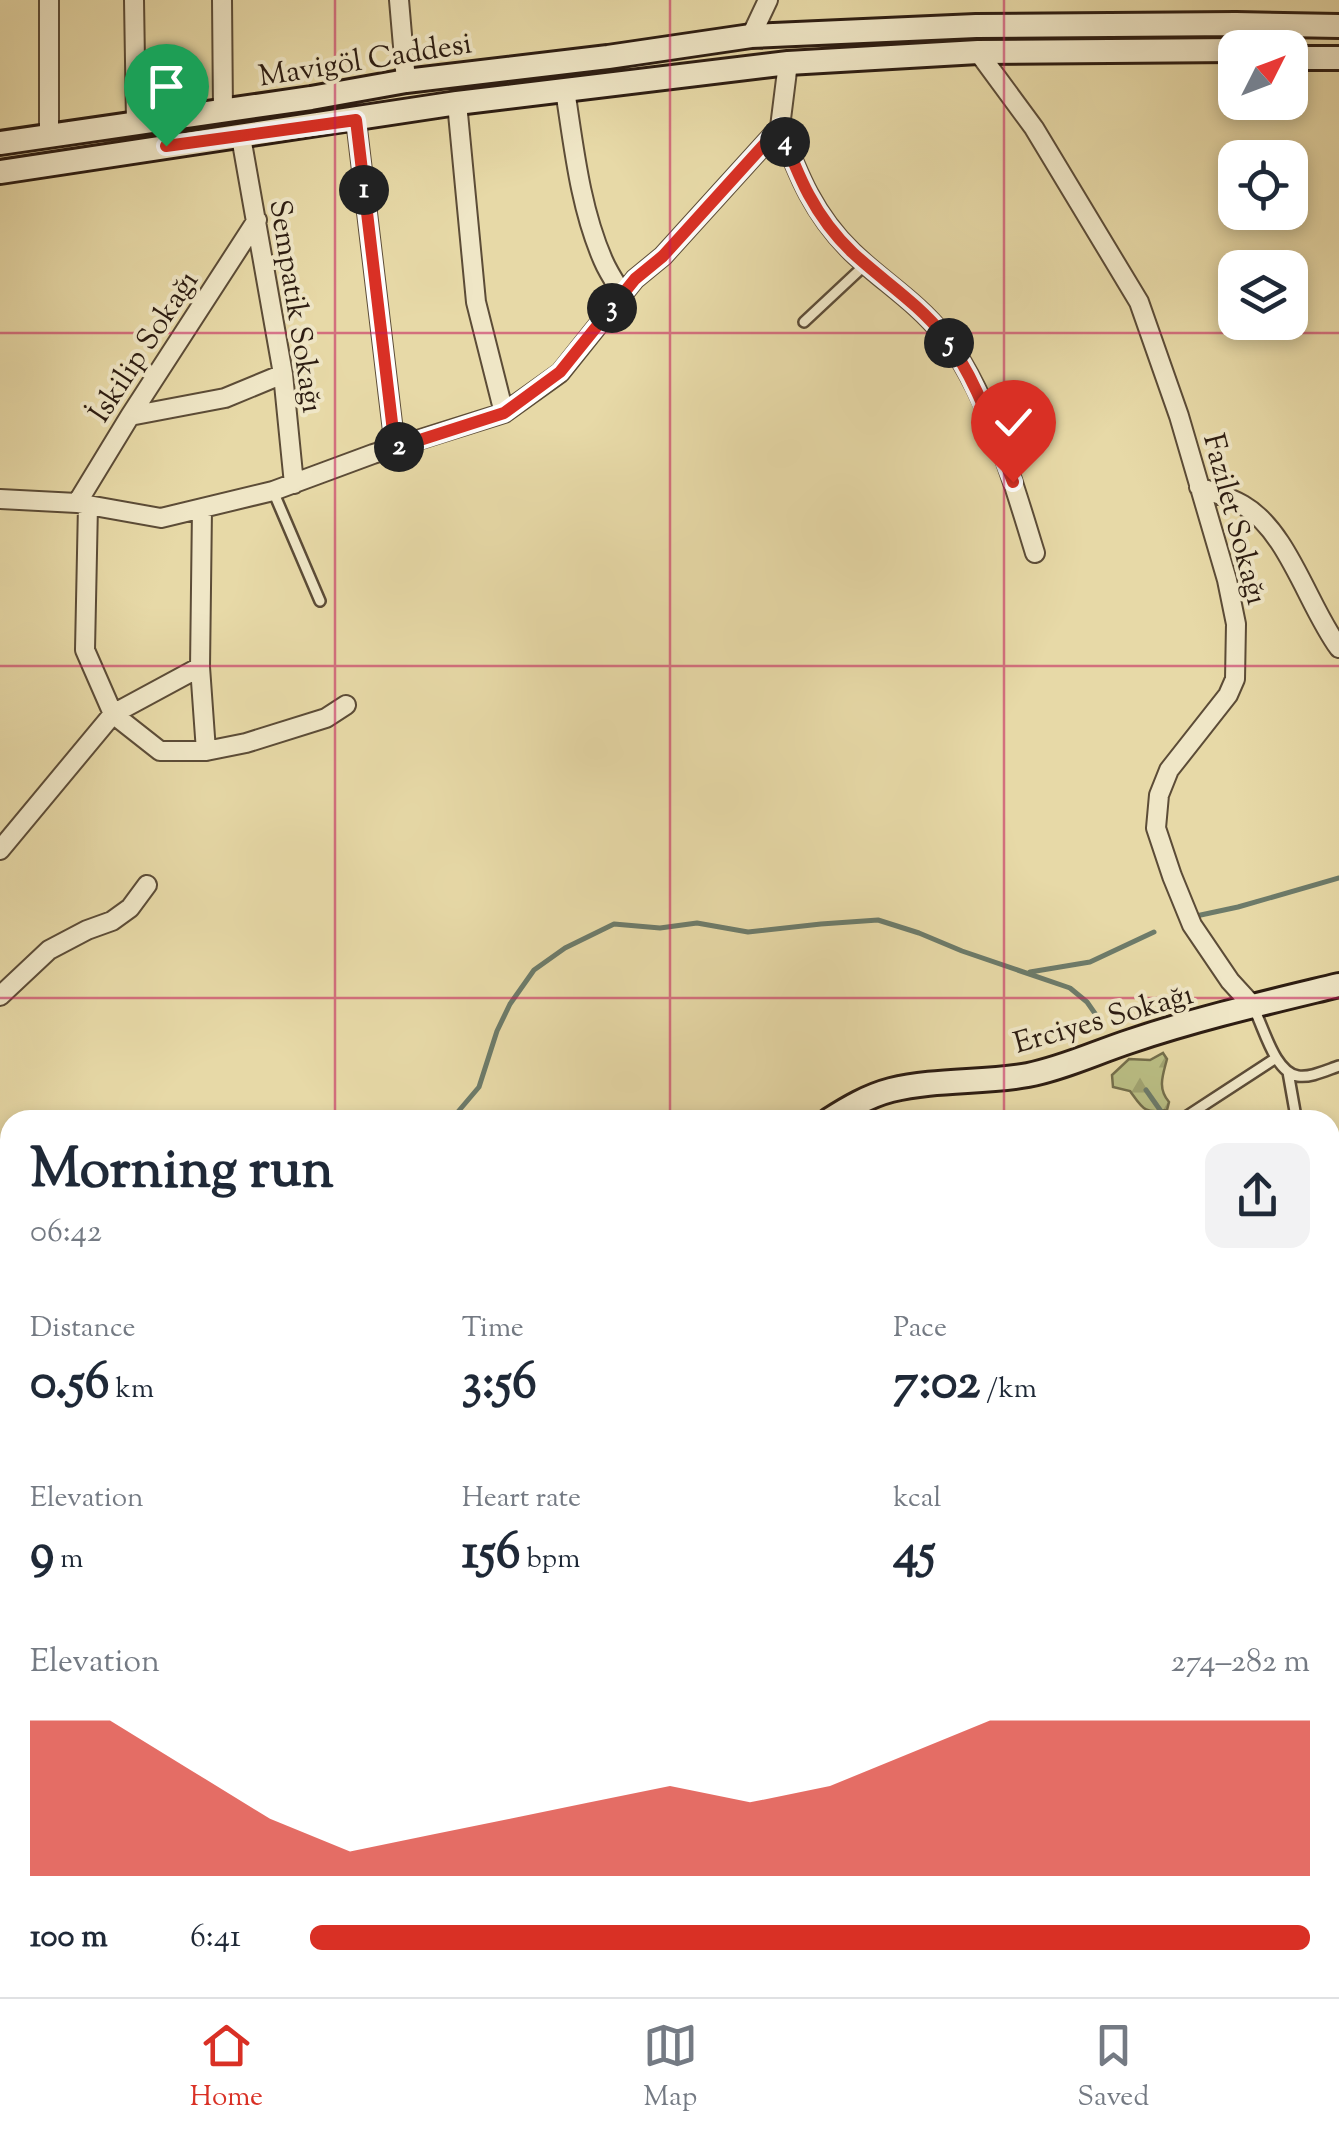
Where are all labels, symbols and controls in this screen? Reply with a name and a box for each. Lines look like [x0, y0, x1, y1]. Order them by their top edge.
street label: Mavigöl Caddesi [256, 23, 475, 100]
north arrow [1218, 30, 1308, 120]
map controls [1218, 30, 1308, 340]
pin [124, 44, 209, 147]
icon: arrive [139, 59, 194, 114]
pin: 4 [760, 117, 810, 167]
text: 4 [778, 122, 792, 162]
button: locate [1218, 140, 1308, 230]
pin: 1 [339, 165, 389, 215]
text: 1 [359, 170, 369, 210]
street label: Sempatik Sokağı [256, 197, 333, 416]
button: layers [1218, 250, 1308, 340]
street label: İskilip Sokağı [80, 263, 210, 432]
pin: 3 [587, 283, 637, 333]
text: 3 [606, 288, 618, 328]
pin: 5 [924, 318, 974, 368]
text: 5 [944, 323, 954, 363]
pin [971, 380, 1056, 483]
icon: check [986, 395, 1041, 450]
pin: 2 [374, 422, 424, 472]
text: 2 [392, 427, 406, 467]
street label: Fazilet Sokağı [1190, 429, 1277, 610]
street label: Erciyes Sokağı [1009, 974, 1198, 1067]
text: Morning run [30, 1133, 334, 1212]
button: share [1205, 1143, 1310, 1248]
text: 06:42 [30, 1210, 102, 1256]
text: Distance [30, 1309, 136, 1349]
text: Time [462, 1309, 524, 1349]
text: Pace [893, 1309, 947, 1349]
text: 0.56 [30, 1349, 110, 1421]
text: 3:56 [462, 1349, 537, 1421]
text: 7:02 [893, 1349, 980, 1421]
text: km [110, 1370, 154, 1410]
text: /km [980, 1370, 1037, 1410]
text: Elevation [30, 1479, 144, 1519]
text: Heart rate [462, 1479, 581, 1519]
text: kcal [893, 1479, 941, 1519]
text: 9 [30, 1519, 54, 1591]
text: 156 [462, 1519, 521, 1591]
text: 45 [893, 1519, 936, 1591]
text: m [54, 1540, 83, 1580]
text: bpm [521, 1540, 580, 1580]
text: Elevation [30, 1640, 160, 1686]
text: 274–282 m [1171, 1640, 1310, 1686]
text: 100 m [30, 1915, 108, 1961]
text: 6:41 [190, 1915, 241, 1961]
tab: Home [190, 2018, 263, 2118]
tab: Map [643, 2018, 698, 2118]
tab: Saved [1077, 2018, 1149, 2118]

